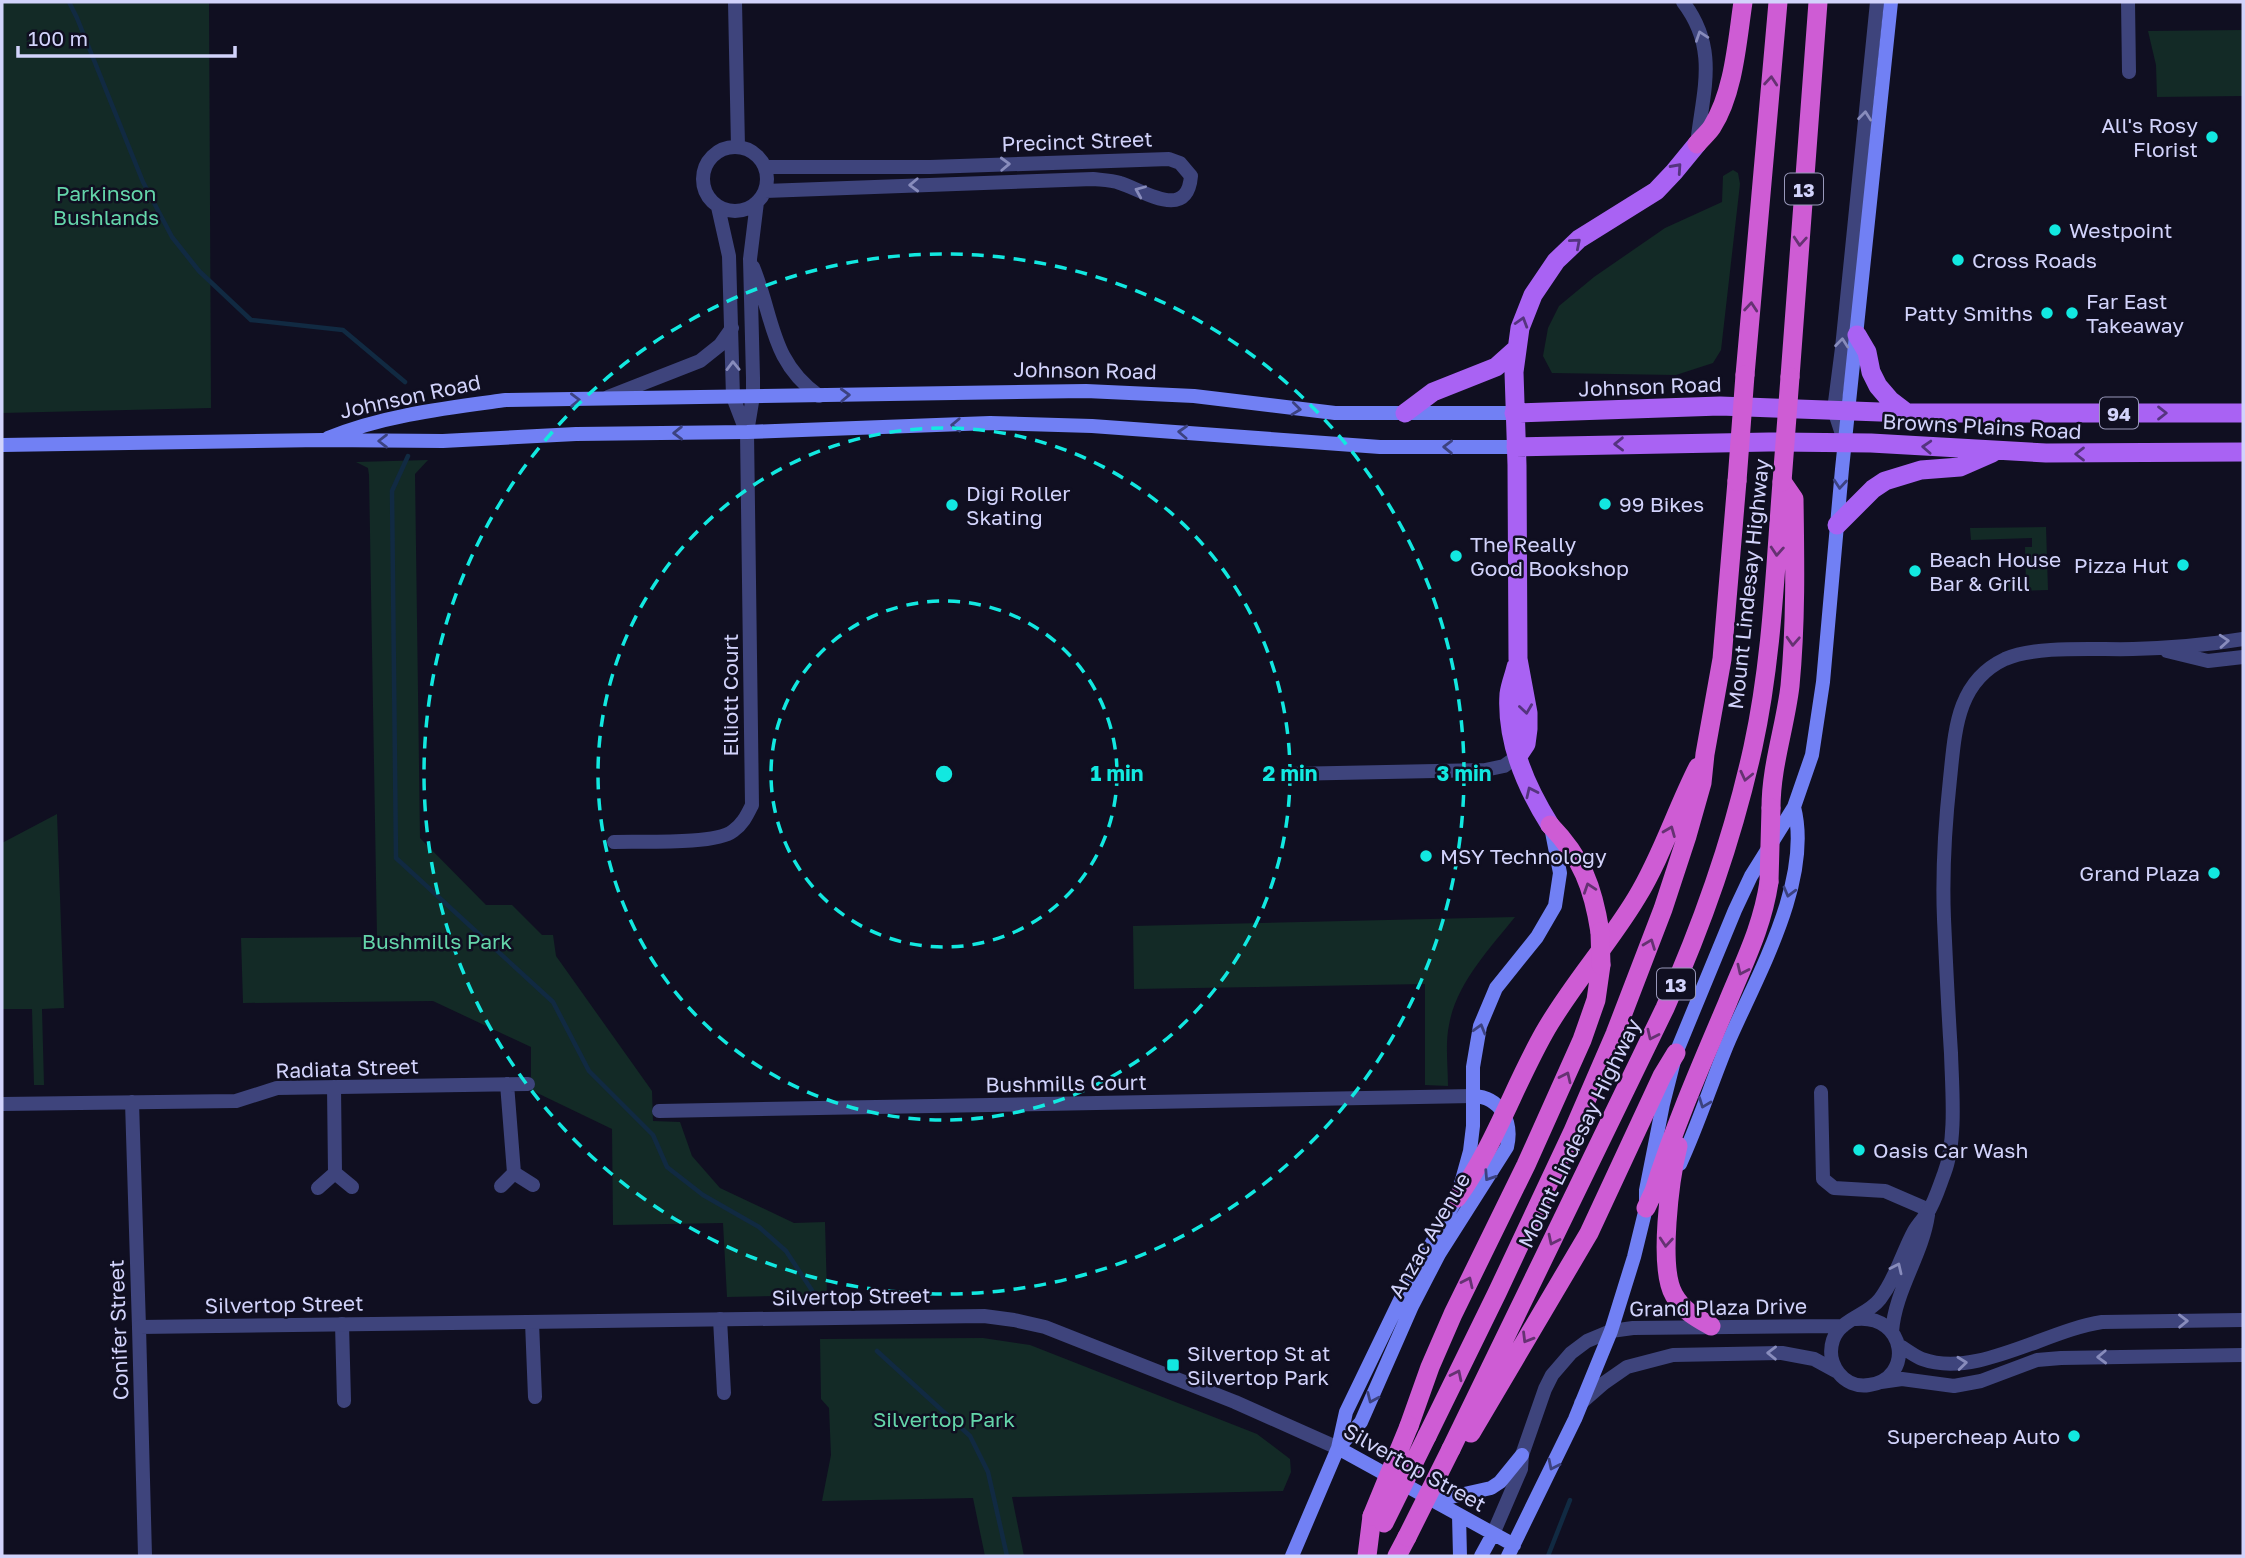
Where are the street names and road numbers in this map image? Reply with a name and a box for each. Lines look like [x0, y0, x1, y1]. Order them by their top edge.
street label: Precinct Street [1001, 125, 1153, 157]
road number: 13 [1785, 174, 1823, 204]
street label: Johnson Road [1013, 356, 1157, 384]
street label: Johnson Road [337, 368, 483, 424]
street label: Johnson Road [1578, 371, 1722, 401]
road number: 94 [2100, 398, 2138, 428]
street label: Browns Plains Road [1882, 408, 2082, 444]
street label: Mount Lindesay Highway [1722, 457, 1774, 711]
street label: Elliott Court [717, 634, 743, 756]
road number: 13 [1657, 968, 1695, 1000]
street label: Mount Lindesay Highway [1512, 1014, 1646, 1252]
street label: Radiata Street [275, 1052, 419, 1084]
street label: Bushmills Court [985, 1069, 1147, 1097]
street label: Anzac Avenue [1383, 1168, 1475, 1302]
street label: Conifer Street [103, 1259, 133, 1401]
street label: Silvertop Street [771, 1282, 931, 1310]
street label: Silvertop Street [204, 1290, 364, 1318]
street label: Grand Plaza Drive [1629, 1292, 1807, 1322]
street label: Silvertop Street [1339, 1417, 1491, 1517]

